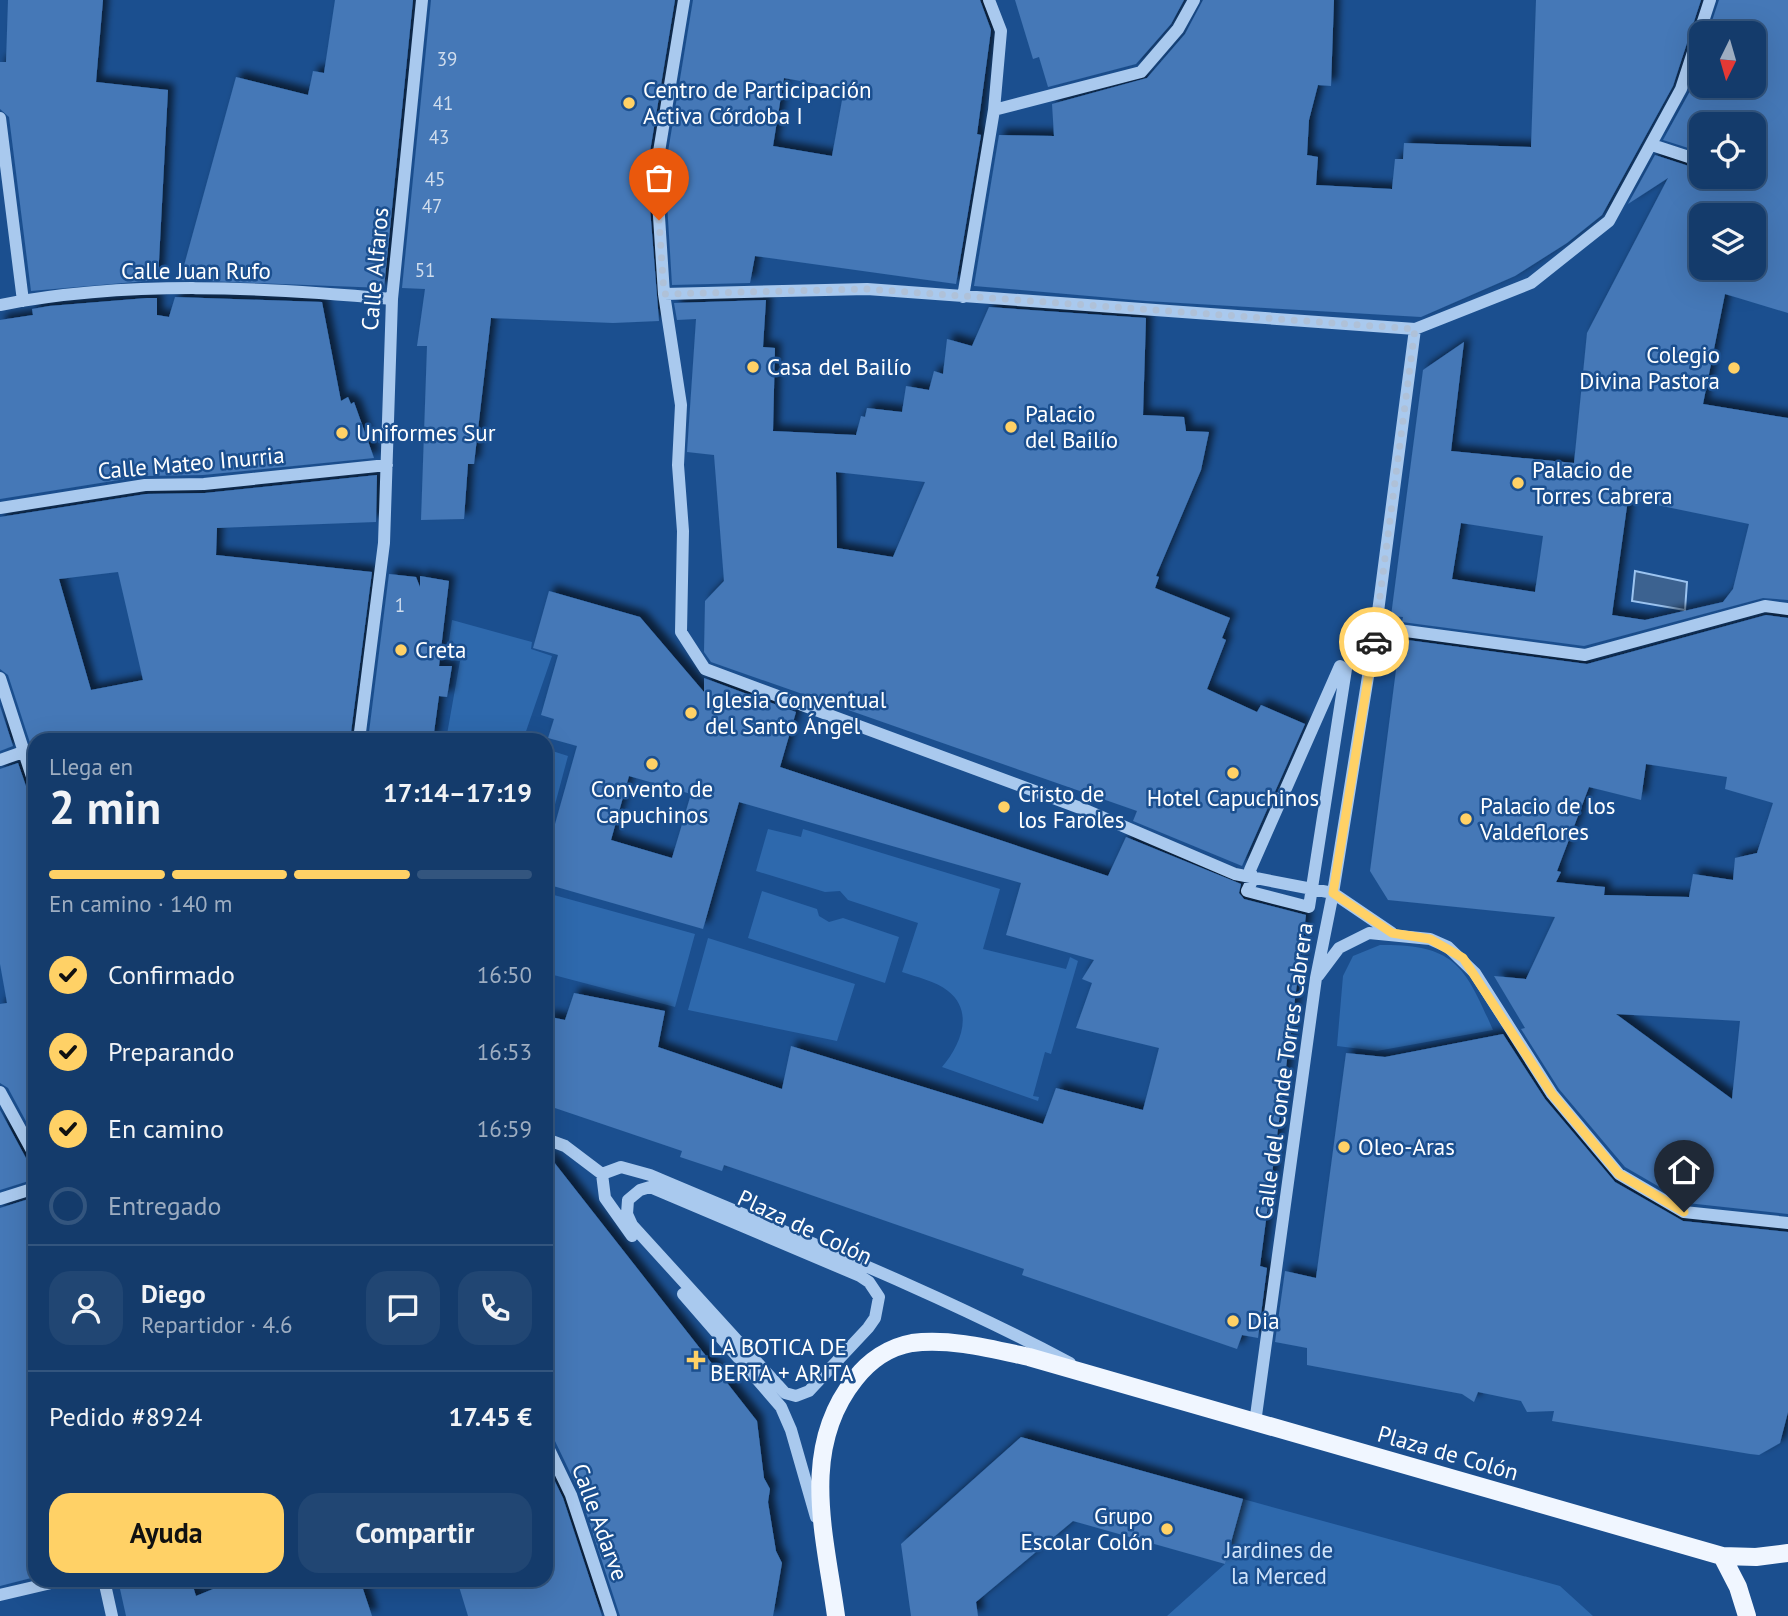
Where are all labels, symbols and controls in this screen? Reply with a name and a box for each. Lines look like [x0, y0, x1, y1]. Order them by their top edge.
north arrow [1689, 21, 1766, 98]
map controls [1689, 21, 1766, 280]
house number: 39 [437, 47, 457, 71]
place label: Centro de Participación Activa Córdoba I [643, 75, 872, 130]
house number: 41 [433, 91, 453, 115]
marker: Centro de Participación Activa Córdoba I [621, 95, 637, 111]
button: locate [1689, 112, 1766, 189]
house number: 43 [429, 125, 449, 149]
pin [629, 148, 689, 220]
icon: bag [640, 159, 678, 197]
house number: 45 [425, 167, 445, 191]
house number: 47 [422, 194, 442, 218]
button: layers [1689, 203, 1766, 280]
street label: Calle Alfaros [355, 206, 394, 332]
street label: Calle Juan Rufo [121, 256, 271, 285]
house number: 51 [415, 258, 435, 282]
place label: Colegio Divina Pastora [1579, 340, 1720, 395]
place label: Casa del Bailío [767, 352, 912, 381]
marker: Casa del Bailío [745, 359, 761, 375]
marker: Colegio Divina Pastora [1726, 360, 1742, 376]
place label: Palacio del Bailío [1025, 399, 1118, 454]
place label: Uniformes Sur [356, 418, 496, 447]
marker: Palacio del Bailío [1003, 419, 1019, 435]
marker: Uniformes Sur [334, 425, 350, 441]
street label: Calle Mateo Inurria [96, 440, 286, 485]
place label: Palacio de Torres Cabrera [1532, 455, 1673, 510]
marker: Palacio de Torres Cabrera [1510, 475, 1526, 491]
house number: 1 [395, 593, 405, 617]
courier [1339, 607, 1409, 677]
icon: car [1355, 623, 1393, 661]
place label: Creta [415, 635, 466, 664]
marker: Creta [393, 642, 409, 658]
place label: Iglesia Conventual del Santo Ángel [705, 685, 887, 740]
marker: Iglesia Conventual del Santo Ángel [683, 705, 699, 721]
text: Llega en [49, 752, 133, 781]
marker: Convento de Capuchinos [644, 756, 660, 772]
marker: Hotel Capuchinos [1225, 765, 1241, 781]
place label: Convento de Capuchinos [591, 774, 713, 829]
text: 17:14–17:19 [383, 776, 532, 809]
text: 2 min [49, 777, 161, 837]
place label: Cristo de los Faroles [1018, 779, 1124, 834]
place label: Hotel Capuchinos [1147, 783, 1319, 812]
place label: Palacio de los Valdeflores [1479, 791, 1616, 846]
marker: Cristo de los Faroles [996, 799, 1012, 815]
marker: Palacio de los Valdeflores [1458, 811, 1474, 827]
text: En camino · 140 m [49, 889, 232, 918]
street label: Calle del Conde Torres Cabrera [1248, 921, 1319, 1221]
icon: check [49, 956, 87, 994]
text: Confirmado [108, 958, 235, 991]
text: 16:50 [477, 960, 532, 989]
icon: check [49, 1033, 87, 1071]
text: Preparando [108, 1035, 235, 1068]
text: 16:53 [477, 1037, 532, 1066]
icon: check [49, 1110, 87, 1148]
text: En camino [108, 1112, 224, 1145]
text: 16:59 [477, 1114, 532, 1143]
place label: Oleo-Aras [1358, 1132, 1455, 1161]
marker: Oleo-Aras [1336, 1139, 1352, 1155]
pin [1654, 1140, 1714, 1212]
icon: home [1665, 1151, 1703, 1189]
street label: Plaza de Colón [733, 1183, 877, 1270]
text: Entregado [108, 1189, 222, 1222]
button: person [49, 1271, 123, 1345]
button: chat [366, 1271, 440, 1345]
button: phone [458, 1271, 532, 1345]
text: Diego [141, 1277, 206, 1310]
place label: Dia [1247, 1306, 1280, 1335]
text: Repartidor · 4.6 [141, 1310, 293, 1339]
marker: Dia [1225, 1313, 1241, 1329]
place label: LA BOTICA DE BERTA + ARITA [710, 1332, 854, 1387]
marker: LA BOTICA DE BERTA + ARITA [688, 1352, 704, 1368]
text: Pedido #8924 [49, 1400, 202, 1433]
text: 17.45 € [448, 1400, 532, 1433]
street label: Plaza de Colón [1374, 1419, 1522, 1486]
street label: Calle Adarve [566, 1459, 635, 1584]
button: Ayuda [49, 1493, 284, 1573]
button: Compartir [298, 1493, 532, 1573]
place label: Grupo Escolar Colón [1020, 1501, 1153, 1556]
marker: Grupo Escolar Colón [1159, 1521, 1175, 1537]
park label: Jardines de la Merced [1224, 1535, 1333, 1590]

